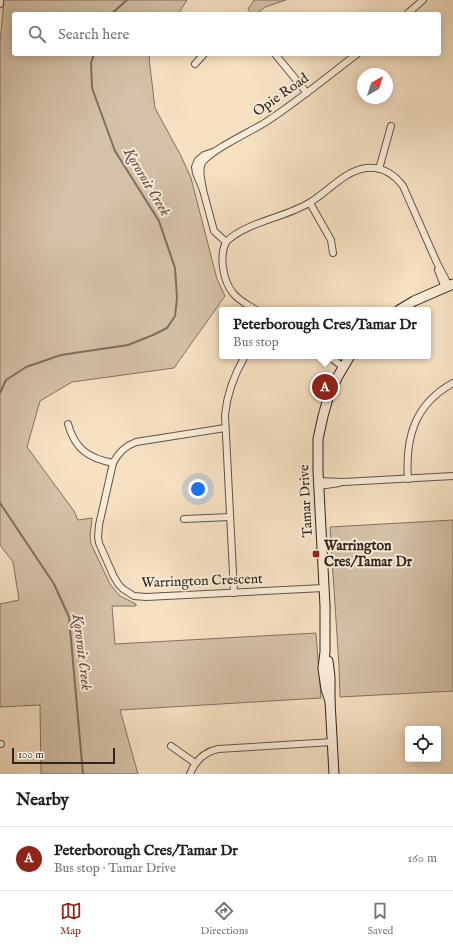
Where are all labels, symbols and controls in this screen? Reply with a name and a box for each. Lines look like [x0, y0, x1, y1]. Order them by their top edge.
search box [12, 12, 441, 56]
icon: search [26, 23, 48, 45]
text: Search here [58, 25, 129, 44]
north arrow [357, 68, 393, 104]
street label: Opie Road [250, 69, 313, 121]
water label: Kororoit Creek [119, 143, 175, 220]
popup [219, 307, 431, 359]
text: Peterborough Cres/Tamar Dr [233, 315, 417, 334]
text: Bus stop [233, 334, 279, 351]
pin: A [312, 372, 338, 402]
street label: Tamar Drive [295, 464, 317, 538]
your location [188, 479, 208, 499]
place label: Warrington Cres/Tamar Dr [323, 537, 413, 571]
marker: Warrington Cres/Tamar Dr [311, 549, 321, 559]
street label: Warrington Crescent [141, 570, 263, 592]
water label: Kororoit Creek [68, 612, 96, 691]
map controls [405, 726, 441, 762]
button: locate [405, 726, 441, 762]
scale bar [12, 746, 115, 765]
text: 100 m [18, 748, 44, 762]
text: Nearby [16, 790, 69, 811]
text: Peterborough Cres/Tamar Dr [54, 841, 238, 860]
text: A [25, 850, 33, 867]
text: 160 m [407, 850, 437, 867]
text: Bus stop · Tamar Drive [54, 860, 176, 877]
tab: Map [60, 900, 82, 938]
tab: Directions [201, 900, 248, 938]
tab: Saved [367, 900, 393, 938]

